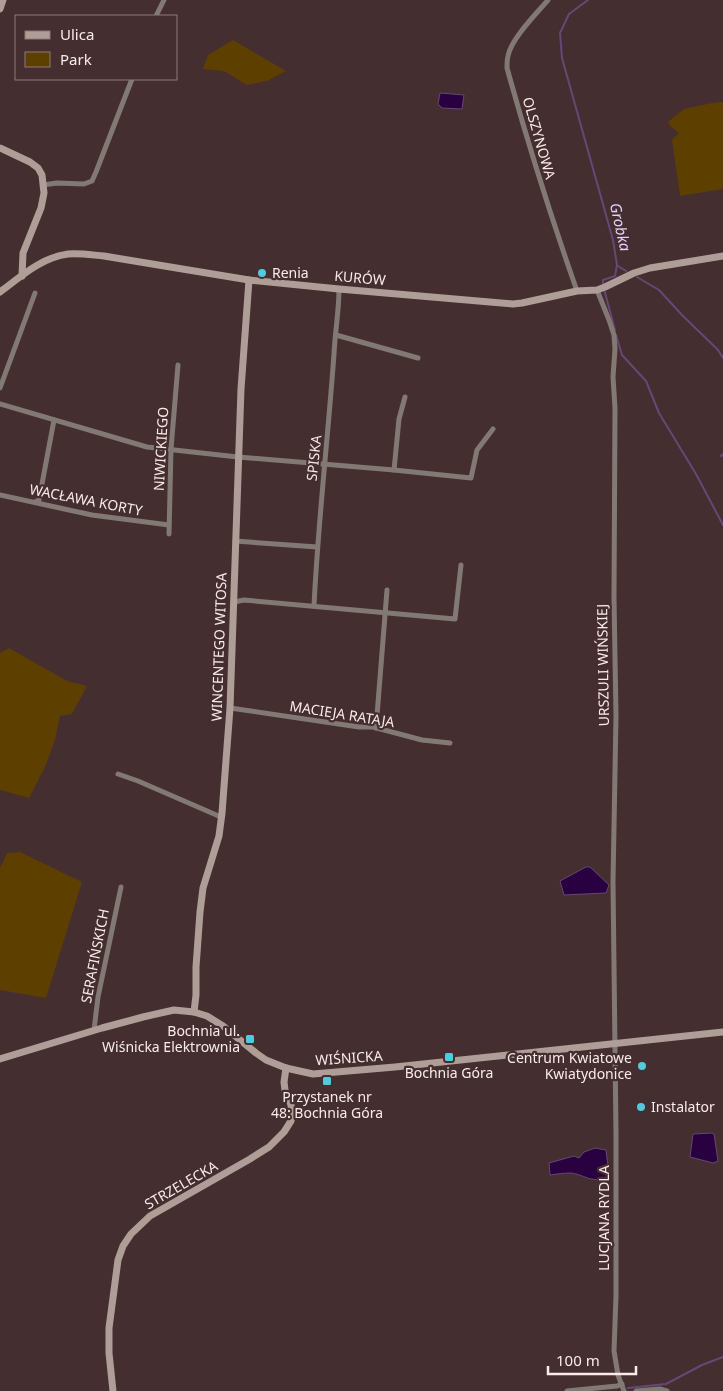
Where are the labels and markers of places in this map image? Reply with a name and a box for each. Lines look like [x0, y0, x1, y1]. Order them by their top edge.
place label: Renia [272, 263, 309, 282]
marker: Renia [256, 267, 268, 279]
place label: Bochnia ul. Wiśnicka Elektrownia [102, 1021, 240, 1056]
marker: Bochnia ul. Wiśnicka Elektrownia [244, 1033, 256, 1045]
place label: Centrum Kwiatowe Kwiatydonice [507, 1048, 632, 1083]
marker: Bochnia Góra [443, 1051, 455, 1063]
marker: Centrum Kwiatowe Kwiatydonice [636, 1060, 648, 1072]
place label: Bochnia Góra [405, 1063, 493, 1082]
marker: Przystanek nr 48: Bochnia Góra [321, 1075, 333, 1087]
place label: Przystanek nr 48: Bochnia Góra [271, 1087, 383, 1122]
place label: Instalator [651, 1097, 715, 1116]
marker: Instalator [635, 1101, 647, 1113]

